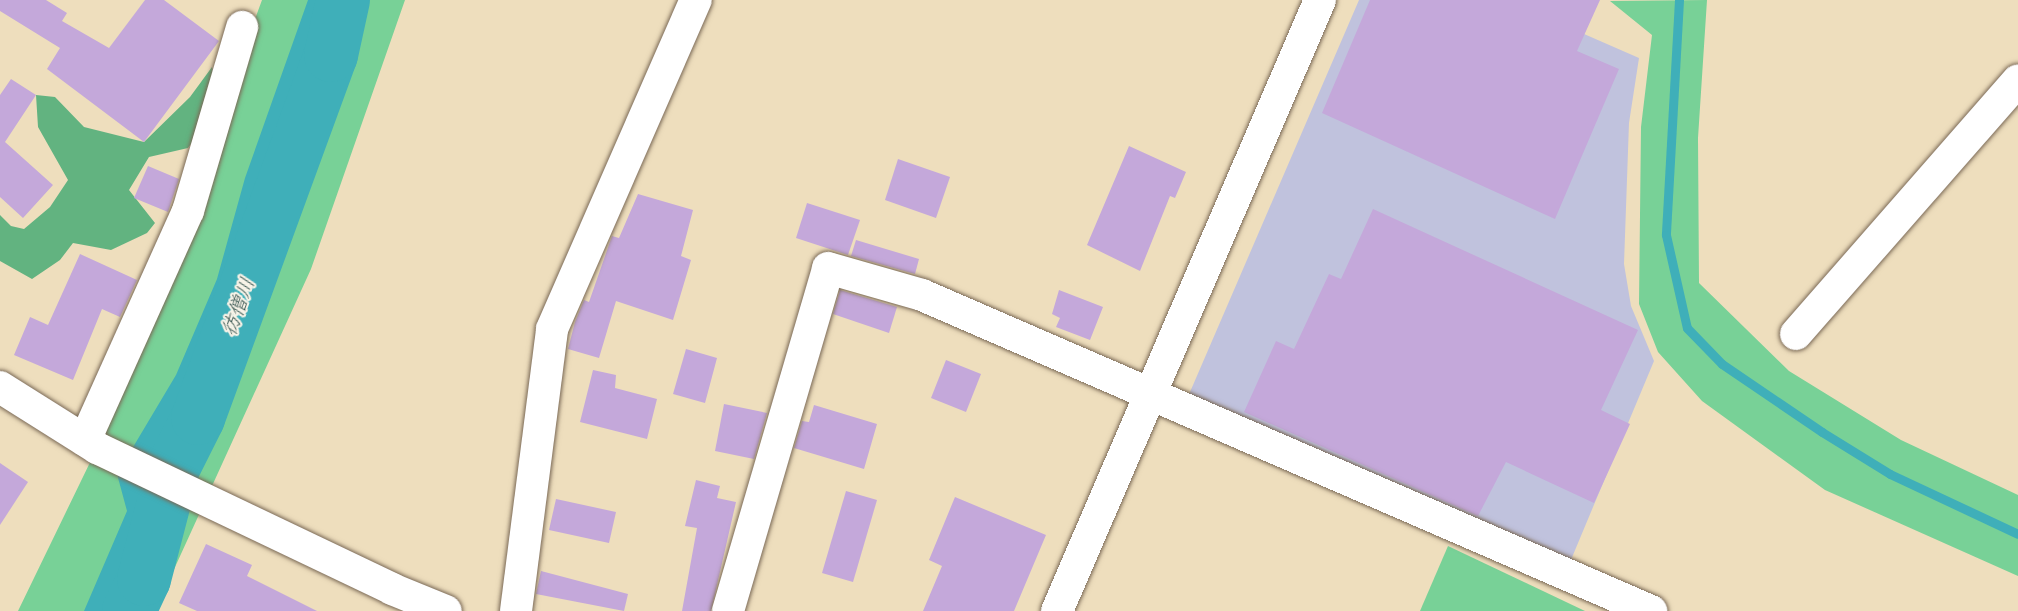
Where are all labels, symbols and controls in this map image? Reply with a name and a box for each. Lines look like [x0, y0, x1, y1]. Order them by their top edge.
water label: 彷僧川 [217, 275, 261, 339]

